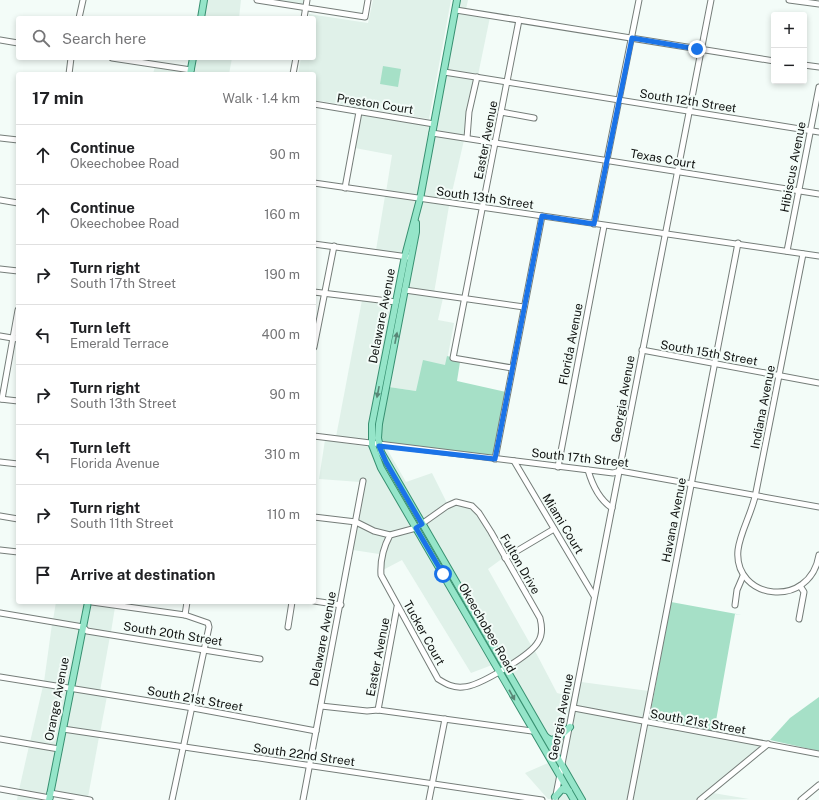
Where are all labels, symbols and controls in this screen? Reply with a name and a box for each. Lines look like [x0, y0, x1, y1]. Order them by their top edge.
map controls [771, 12, 807, 84]
button: + [771, 12, 807, 48]
search box [16, 16, 316, 60]
icon: search [30, 27, 52, 49]
text: Search here [62, 30, 146, 47]
route end [688, 40, 706, 58]
button: − [771, 48, 807, 84]
street label: South 12th Street [639, 86, 738, 116]
text: 17 min [32, 88, 84, 108]
text: Walk · 1.4 km [223, 91, 300, 106]
street label: Preston Court [336, 91, 415, 117]
street label: Easter Avenue [471, 99, 501, 181]
street label: Hibiscus Avenue [777, 120, 809, 214]
text: Continue [70, 139, 135, 156]
icon: ahead [32, 144, 54, 166]
street label: Texas Court [629, 146, 697, 172]
text: 90 m [270, 147, 300, 162]
text: Okeechobee Road [70, 156, 179, 171]
street label: South 13th Street [435, 184, 535, 212]
text: Continue [70, 199, 135, 216]
icon: ahead [32, 204, 54, 226]
text: 160 m [264, 207, 300, 222]
text: Okeechobee Road [70, 216, 179, 231]
text: Turn right [70, 259, 140, 276]
icon: right [32, 264, 54, 286]
text: 190 m [264, 267, 300, 282]
street label: Delaware Avenue [366, 267, 398, 365]
text: South 17th Street [70, 276, 176, 291]
street label: Florida Avenue [556, 302, 586, 386]
text: Turn left [70, 319, 131, 336]
icon: left [32, 324, 54, 346]
text: 400 m [262, 327, 300, 342]
one-way arrow [393, 332, 399, 345]
text: Emerald Terrace [70, 336, 169, 351]
street label: South 15th Street [659, 338, 759, 368]
street label: Georgia Avenue [608, 354, 638, 444]
street label: Indiana Avenue [748, 364, 778, 450]
text: Turn right [70, 379, 140, 396]
icon: right [32, 384, 54, 406]
one-way arrow [375, 386, 381, 398]
text: 90 m [270, 387, 300, 402]
text: South 13th Street [70, 396, 176, 411]
text: Turn left [70, 439, 131, 456]
icon: left [32, 444, 54, 466]
street label: South 17th Street [531, 446, 630, 470]
text: 310 m [264, 447, 300, 462]
text: Florida Avenue [70, 456, 160, 471]
street label: Havana Avenue [659, 476, 689, 563]
street label: Miami Court [540, 491, 587, 557]
text: Turn right [70, 499, 140, 516]
icon: right [32, 504, 54, 526]
text: 110 m [267, 507, 300, 522]
text: South 11th Street [70, 516, 174, 531]
street label: Fulton Drive [497, 531, 543, 597]
icon: arrive [32, 564, 54, 586]
route start [434, 565, 452, 583]
text: Arrive at destination [70, 566, 215, 583]
street label: Okeechobee Road [456, 581, 518, 675]
street label: Delaware Avenue [307, 590, 339, 688]
street label: Tucker Court [400, 598, 448, 668]
street label: Easter Avenue [363, 616, 393, 698]
street label: South 20th Street [122, 619, 224, 649]
street label: Orange Avenue [42, 656, 72, 742]
street label: Georgia Avenue [546, 672, 576, 762]
street label: South 21st Street [146, 684, 244, 714]
one-way arrow [509, 689, 516, 701]
street label: South 21st Street [649, 707, 747, 737]
street label: South 22nd Street [252, 741, 356, 769]

